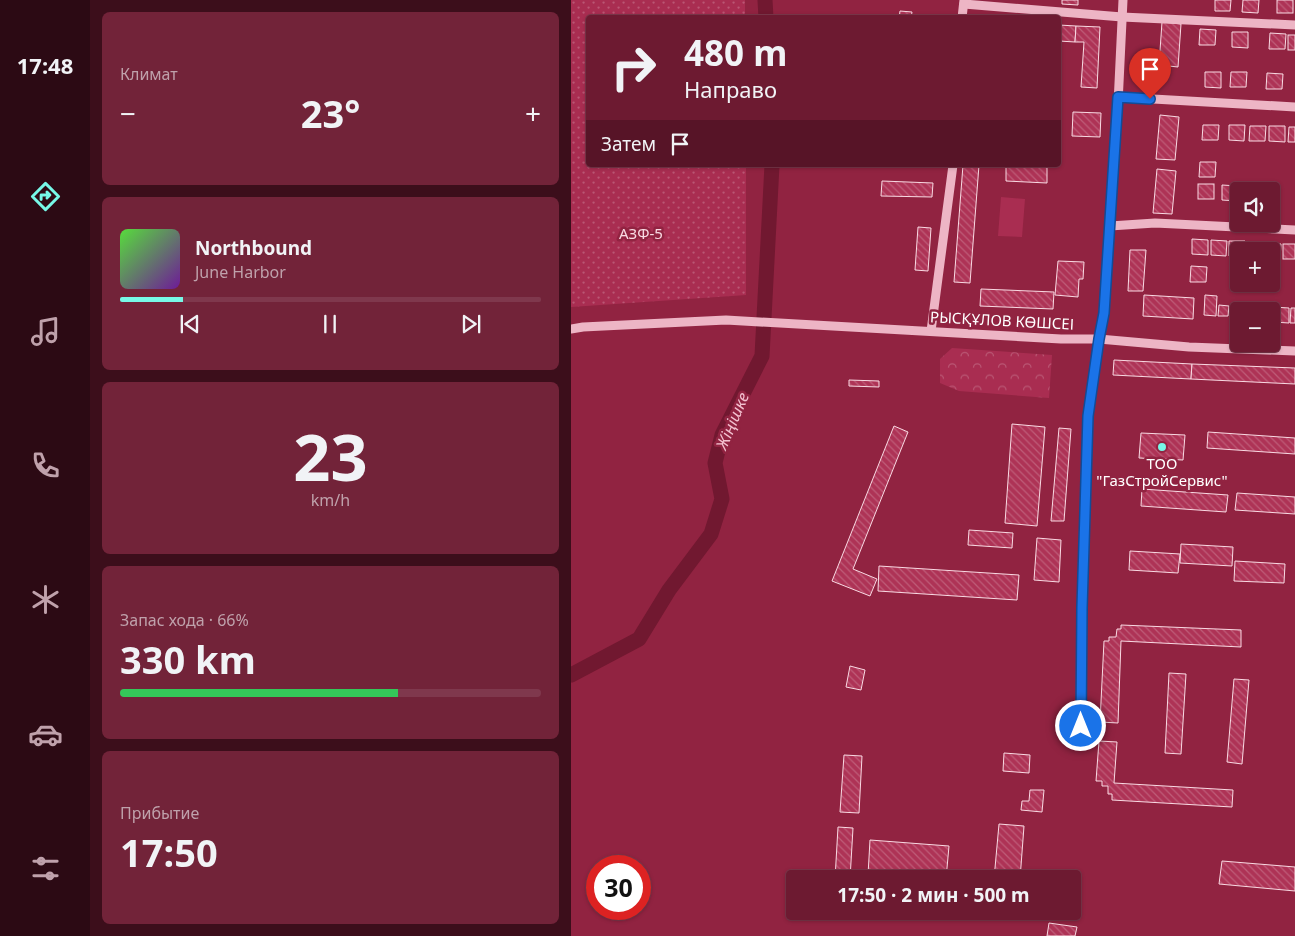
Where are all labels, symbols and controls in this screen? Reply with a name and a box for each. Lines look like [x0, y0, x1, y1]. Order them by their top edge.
text: 480 m [684, 29, 787, 76]
icon: right [601, 35, 666, 100]
pin [1129, 48, 1171, 99]
text: 17:48 [17, 50, 73, 80]
icon: arrive [1136, 55, 1164, 83]
text: Климат [120, 63, 178, 85]
text: Направо [684, 74, 777, 104]
text: 23° [301, 87, 360, 139]
text: − [120, 94, 136, 132]
text: + [525, 94, 541, 132]
icon: arrive [666, 130, 694, 158]
text: Затем [601, 131, 656, 157]
icon: directions [28, 179, 63, 214]
map controls [1230, 182, 1280, 352]
button: sound [1230, 182, 1280, 232]
park label: АЗФ-5 [619, 223, 663, 243]
text: Northbound [195, 235, 312, 261]
button: + [1230, 242, 1280, 292]
text: June Harbor [195, 261, 286, 283]
button: − [1230, 302, 1280, 352]
street label: РЫСҚҰЛОВ КӨШСЕІ [930, 306, 1074, 334]
icon: previous [176, 310, 204, 338]
icon: pause [316, 310, 344, 338]
icon: next [457, 310, 485, 338]
icon: music [28, 314, 63, 349]
water label: Жіңішке [710, 389, 754, 454]
text: 23 [293, 412, 368, 500]
marker: ТОО "ГазСтройСервис" [1156, 441, 1168, 453]
icon: phone [28, 448, 63, 483]
place label: ТОО "ГазСтройСервис" [1096, 453, 1228, 490]
text: km/h [311, 489, 350, 511]
icon: climate [28, 582, 63, 617]
text: Запас хода · 66% [120, 609, 249, 631]
text: 330 km [120, 633, 256, 685]
position arrow [1054, 699, 1106, 751]
icon: car [28, 717, 63, 752]
text: Прибытие [120, 802, 199, 824]
text: 17:50 [120, 826, 218, 878]
icon: filters [28, 851, 63, 886]
speed limit sign: 30 [586, 855, 651, 920]
text: 17:50 · 2 мин · 500 m [837, 882, 1030, 908]

